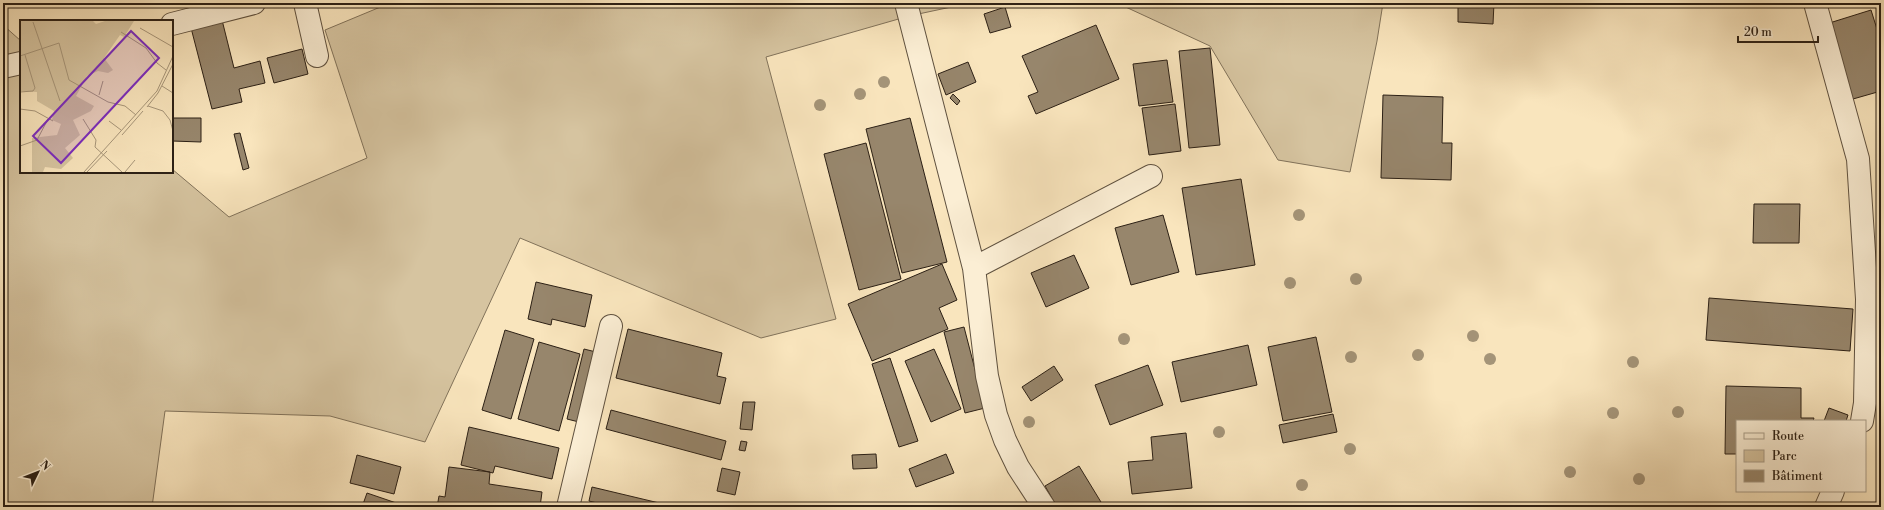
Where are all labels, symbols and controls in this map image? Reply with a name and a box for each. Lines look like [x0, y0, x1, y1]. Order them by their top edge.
scale bar [1738, 18, 1818, 44]
inset map [20, 20, 173, 173]
text: 20 m [1744, 25, 1772, 40]
legend [1736, 420, 1866, 492]
text: Route [1772, 429, 1804, 444]
text: Parc [1772, 449, 1797, 464]
north arrow [18, 452, 58, 492]
text: N [36, 458, 53, 474]
text: Bâtiment [1771, 469, 1823, 484]

